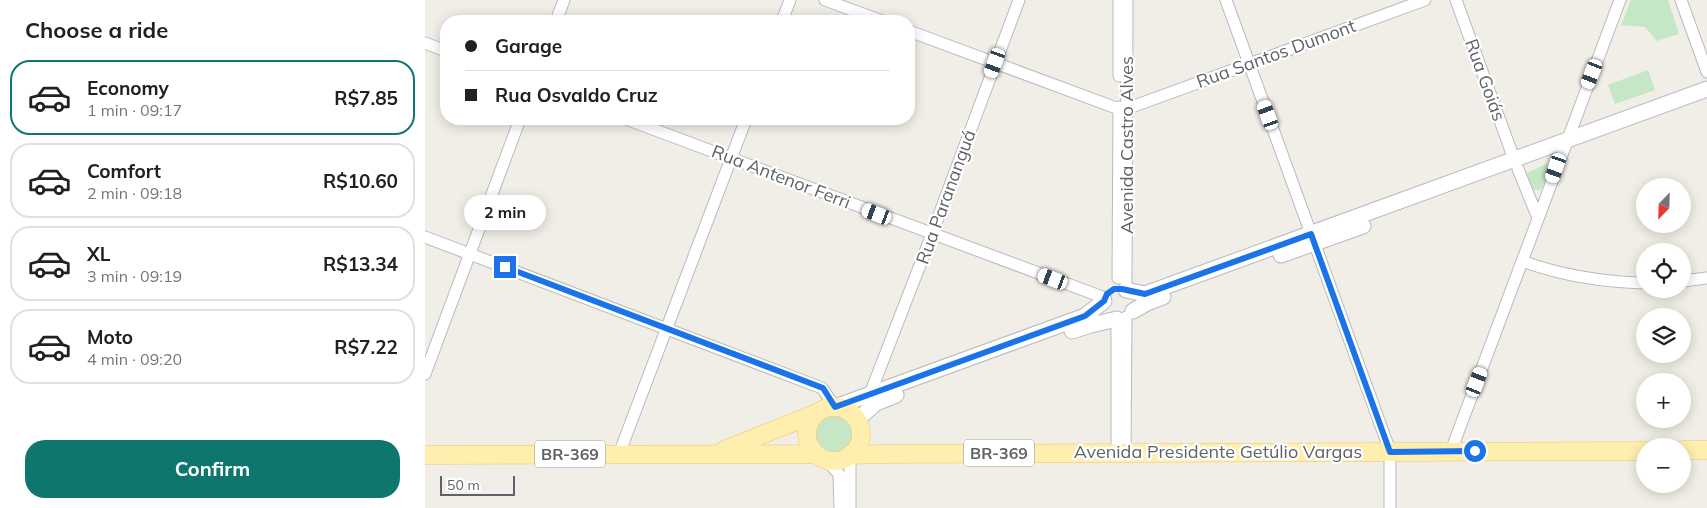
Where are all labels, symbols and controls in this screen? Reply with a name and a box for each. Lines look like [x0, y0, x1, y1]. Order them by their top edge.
street label: Rua Santos Dumont [1193, 14, 1359, 93]
text: Choose a ride [25, 16, 168, 44]
text: Garage [495, 34, 562, 58]
street label: Rua Goiás [1460, 36, 1511, 124]
car [982, 46, 1007, 80]
street label: Avenida Castro Alves [1115, 56, 1138, 234]
car [1579, 57, 1604, 91]
icon: car [27, 75, 72, 120]
text: Economy [87, 76, 169, 100]
text: Rua Osvaldo Cruz [495, 83, 658, 107]
text: R$7.85 [334, 86, 398, 110]
car [1255, 98, 1280, 132]
text: 1 min · 09:17 [87, 100, 182, 120]
street label: Rua Parananguá [911, 126, 981, 267]
street label: Rua Antenor Ferri [708, 139, 854, 214]
car [1544, 151, 1567, 185]
icon: car [27, 158, 72, 203]
text: Comfort [87, 159, 161, 183]
text: R$10.60 [323, 169, 398, 193]
north arrow [1636, 178, 1691, 232]
map controls [1636, 178, 1691, 493]
text: 2 min · 09:18 [87, 183, 182, 203]
callout: 2 min [464, 194, 546, 230]
text: 2 min [484, 202, 526, 222]
car [860, 202, 893, 226]
icon: car [27, 241, 72, 286]
text: XL [87, 242, 110, 266]
button: locate [1636, 243, 1691, 298]
text: R$13.34 [323, 252, 398, 276]
route end [494, 256, 516, 278]
text: 3 min · 09:19 [87, 266, 182, 286]
car [1036, 267, 1069, 291]
button: layers [1636, 308, 1691, 363]
icon: car [27, 324, 72, 369]
text: Moto [87, 325, 133, 349]
text: R$7.22 [334, 335, 398, 359]
text: 4 min · 09:20 [87, 349, 182, 369]
car [1464, 365, 1489, 399]
button: + [1636, 373, 1691, 428]
button: − [1636, 438, 1691, 493]
road number: BR-369 [964, 439, 1034, 466]
button: Confirm [25, 440, 400, 498]
road number: BR-369 [535, 440, 605, 468]
street label: Avenida Presidente Getúlio Vargas [1074, 440, 1362, 463]
route start [1464, 440, 1486, 462]
scale bar [440, 473, 515, 496]
text: 50 m [447, 476, 480, 494]

